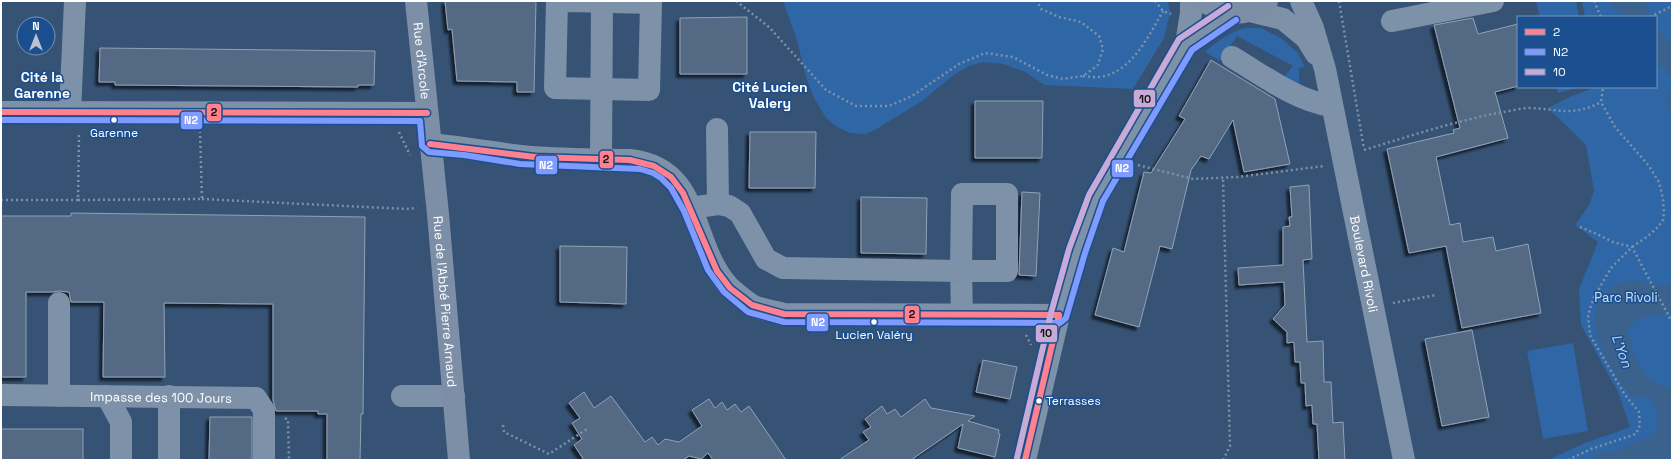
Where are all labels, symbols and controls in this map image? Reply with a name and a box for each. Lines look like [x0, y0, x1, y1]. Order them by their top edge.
north arrow [16, 16, 56, 56]
legend [1517, 16, 1657, 88]
text: N [32, 19, 40, 33]
street label: Rue d'Arcole [410, 21, 435, 100]
text: 2 [1553, 24, 1560, 40]
text: N2 [1553, 44, 1568, 60]
text: 10 [1553, 64, 1566, 80]
district label: Cité la Garenne [14, 68, 70, 102]
district label: Cité Lucien Valery [732, 78, 808, 112]
line badge: 10 [1133, 89, 1156, 108]
text: 10 [1139, 92, 1151, 106]
line badge: 2 [206, 103, 222, 122]
text: 2 [211, 105, 218, 119]
line badge: N2 [180, 111, 203, 130]
text: N2 [184, 113, 198, 127]
marker: Garenne [109, 115, 119, 125]
place label: Garenne [90, 125, 138, 141]
line badge: 2 [599, 150, 614, 169]
text: 2 [603, 152, 610, 166]
line badge: N2 [535, 155, 558, 175]
text: N2 [539, 158, 553, 172]
line badge: N2 [1111, 159, 1134, 178]
text: N2 [1115, 161, 1129, 175]
street label: Boulevard Rivoli [1346, 214, 1382, 314]
street label: Rue de l'Abbé Pierre Arnaud [430, 215, 461, 388]
park label: Parc Rivoli [1594, 289, 1658, 306]
line badge: 2 [904, 305, 920, 324]
text: 2 [909, 307, 916, 321]
line badge: N2 [806, 313, 829, 332]
text: N2 [811, 315, 825, 329]
marker: Lucien Valéry [869, 317, 879, 327]
line badge: 10 [1035, 324, 1058, 343]
text: 10 [1040, 326, 1052, 340]
place label: Lucien Valéry [835, 327, 913, 343]
water label: L'Yon [1608, 332, 1636, 371]
street label: Impasse des 100 Jours [90, 388, 232, 406]
place label: Terrasses [1046, 393, 1101, 409]
marker: Terrasses [1034, 396, 1044, 406]

